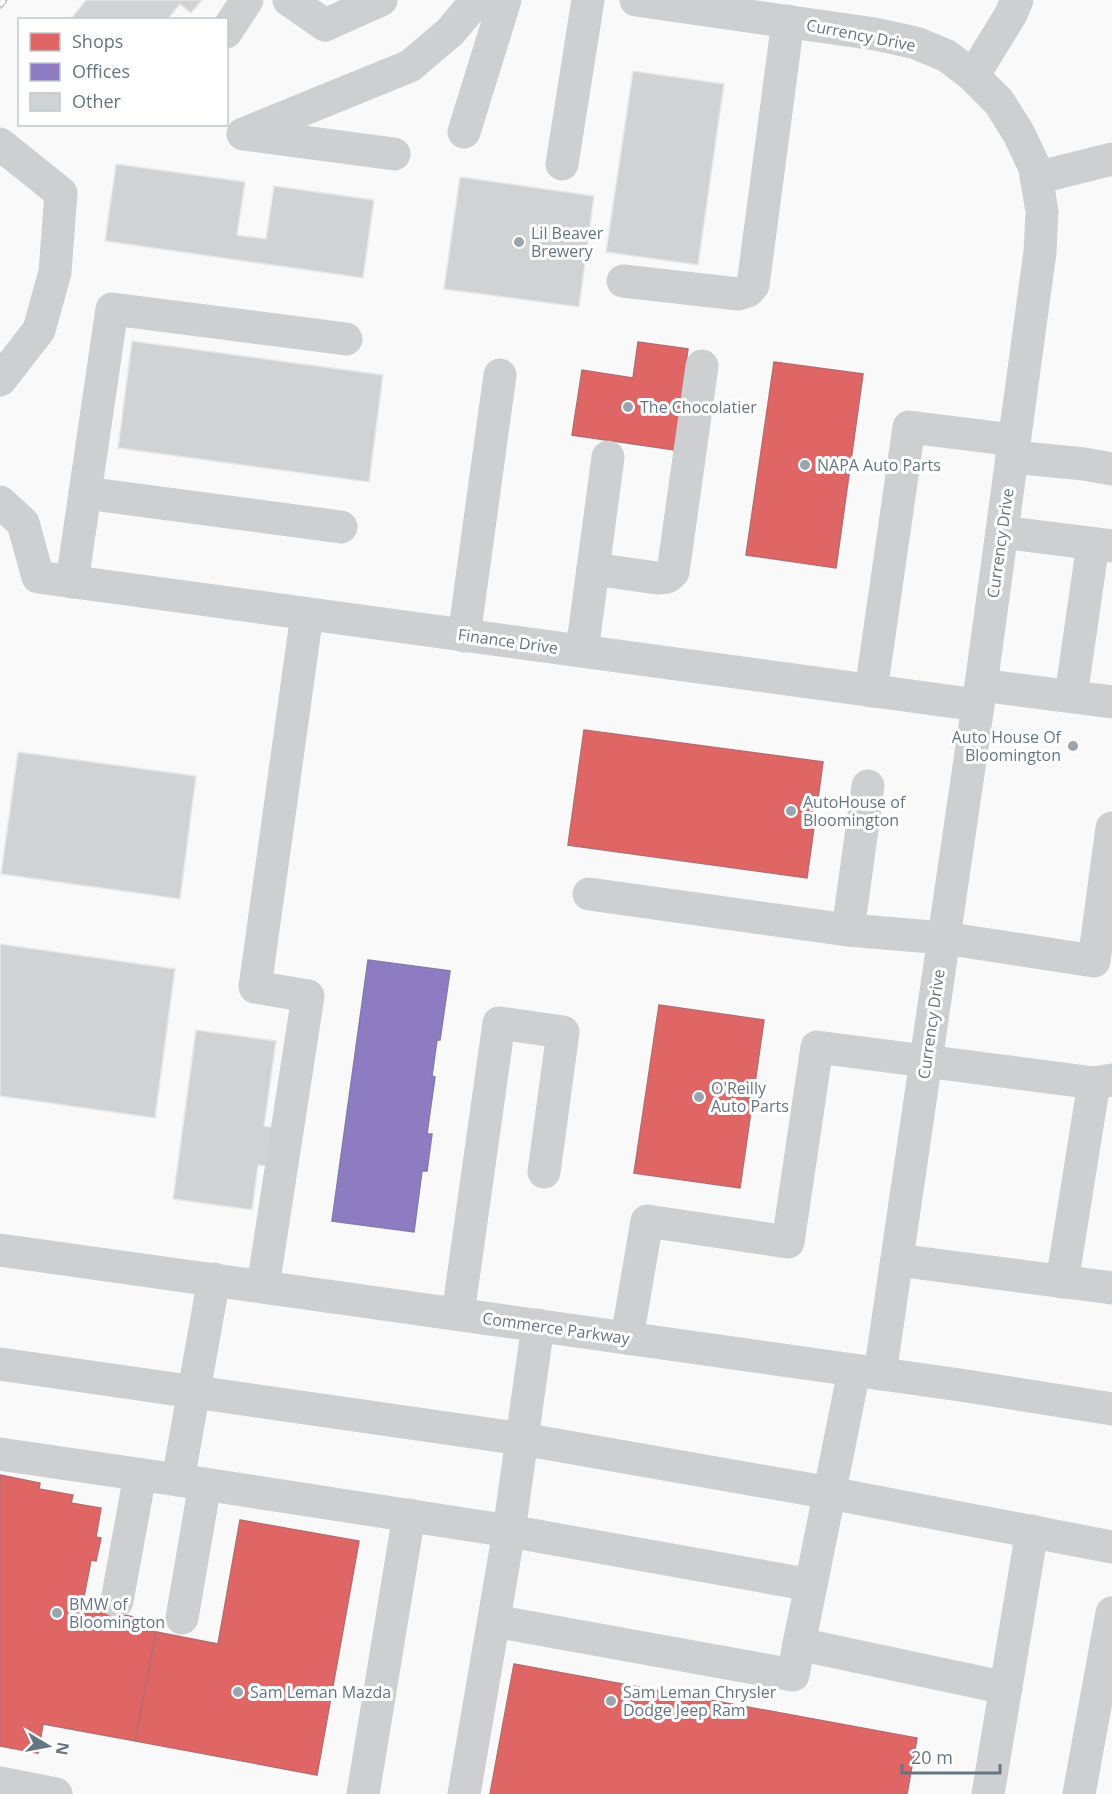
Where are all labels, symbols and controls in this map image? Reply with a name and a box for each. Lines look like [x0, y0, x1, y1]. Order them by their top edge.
street label: Currency Drive [805, 14, 917, 56]
legend [18, 18, 228, 126]
text: Shops [72, 29, 123, 53]
text: Offices [72, 59, 130, 83]
text: Other [72, 89, 122, 113]
place label: Lil Beaver Brewery [531, 222, 604, 262]
marker: Lil Beaver Brewery [512, 235, 526, 249]
place label: The Chocolatier [640, 396, 757, 418]
marker: The Chocolatier [621, 400, 635, 414]
place label: NAPA Auto Parts [817, 454, 941, 476]
marker: NAPA Auto Parts [798, 458, 812, 472]
street label: Currency Drive [981, 487, 1019, 599]
street label: Finance Drive [457, 623, 559, 659]
place label: Auto House Of Bloomington [952, 726, 1063, 766]
marker: Auto House Of Bloomington [1066, 739, 1080, 753]
place label: AutoHouse of Bloomington [803, 791, 907, 831]
marker: AutoHouse of Bloomington [784, 804, 798, 818]
street label: Currency Drive [912, 968, 950, 1080]
place label: O'Reilly Auto Parts [711, 1077, 789, 1117]
marker: O'Reilly Auto Parts [692, 1090, 706, 1104]
street label: Commerce Parkway [481, 1307, 632, 1349]
place label: BMW of Bloomington [69, 1593, 165, 1633]
marker: BMW of Bloomington [50, 1606, 64, 1620]
place label: Sam Leman Mazda [250, 1681, 391, 1703]
place label: Sam Leman Chrysler Dodge Jeep Ram [623, 1681, 777, 1721]
marker: Sam Leman Mazda [231, 1685, 245, 1699]
marker: Sam Leman Chrysler Dodge Jeep Ram [604, 1694, 618, 1708]
north arrow [18, 1716, 78, 1776]
scale bar [902, 1737, 1000, 1775]
text: N [51, 1740, 75, 1757]
text: 20 m [911, 1745, 953, 1769]

